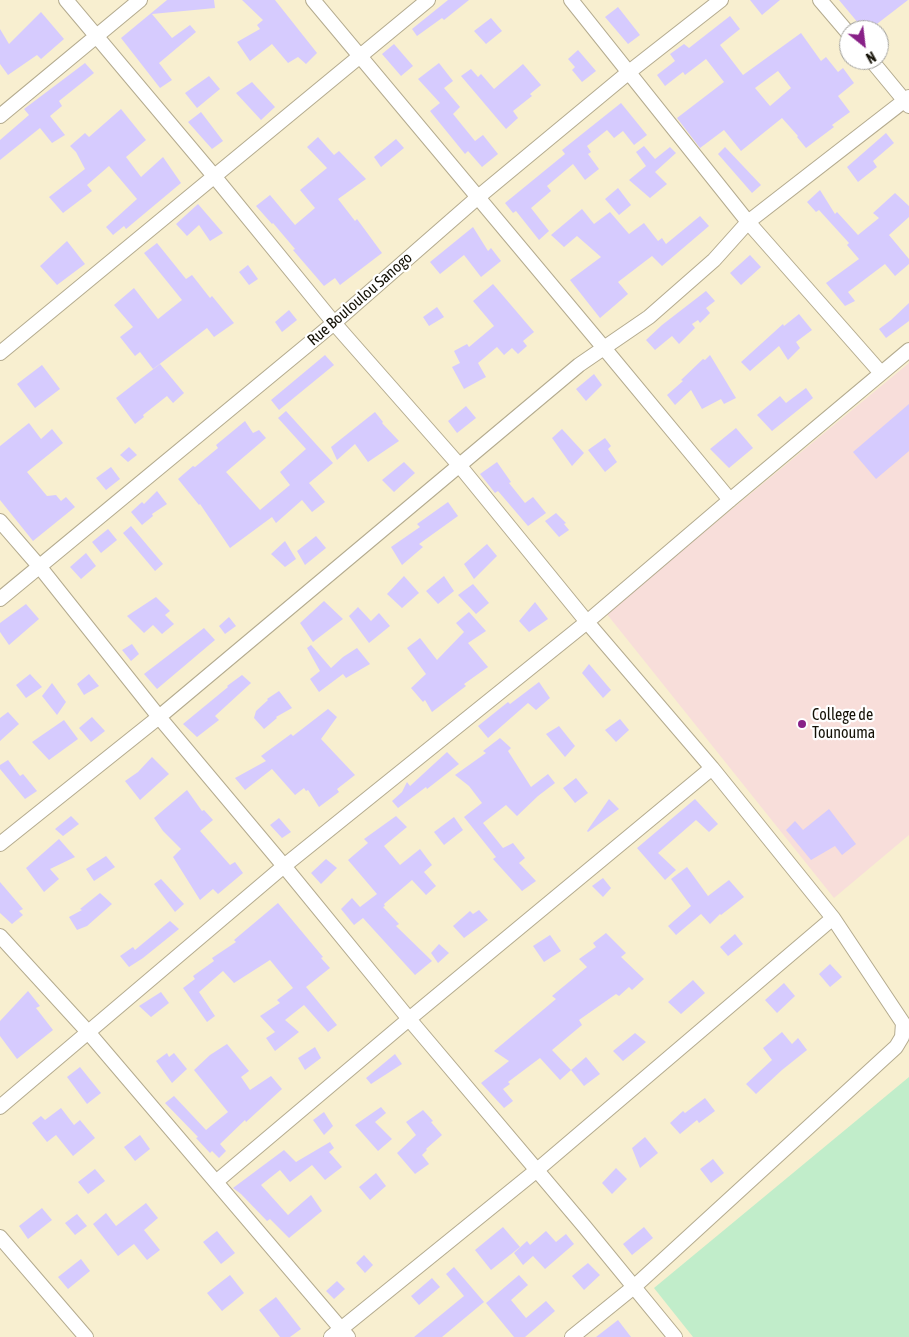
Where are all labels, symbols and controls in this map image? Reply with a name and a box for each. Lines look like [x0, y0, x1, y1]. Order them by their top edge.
north arrow [839, 20, 889, 70]
text: N [863, 48, 878, 66]
street label: Rue Bouloulou Sanogo [304, 248, 416, 350]
place label: College de Tounouma [812, 705, 875, 743]
marker: College de Tounouma [796, 718, 808, 730]

